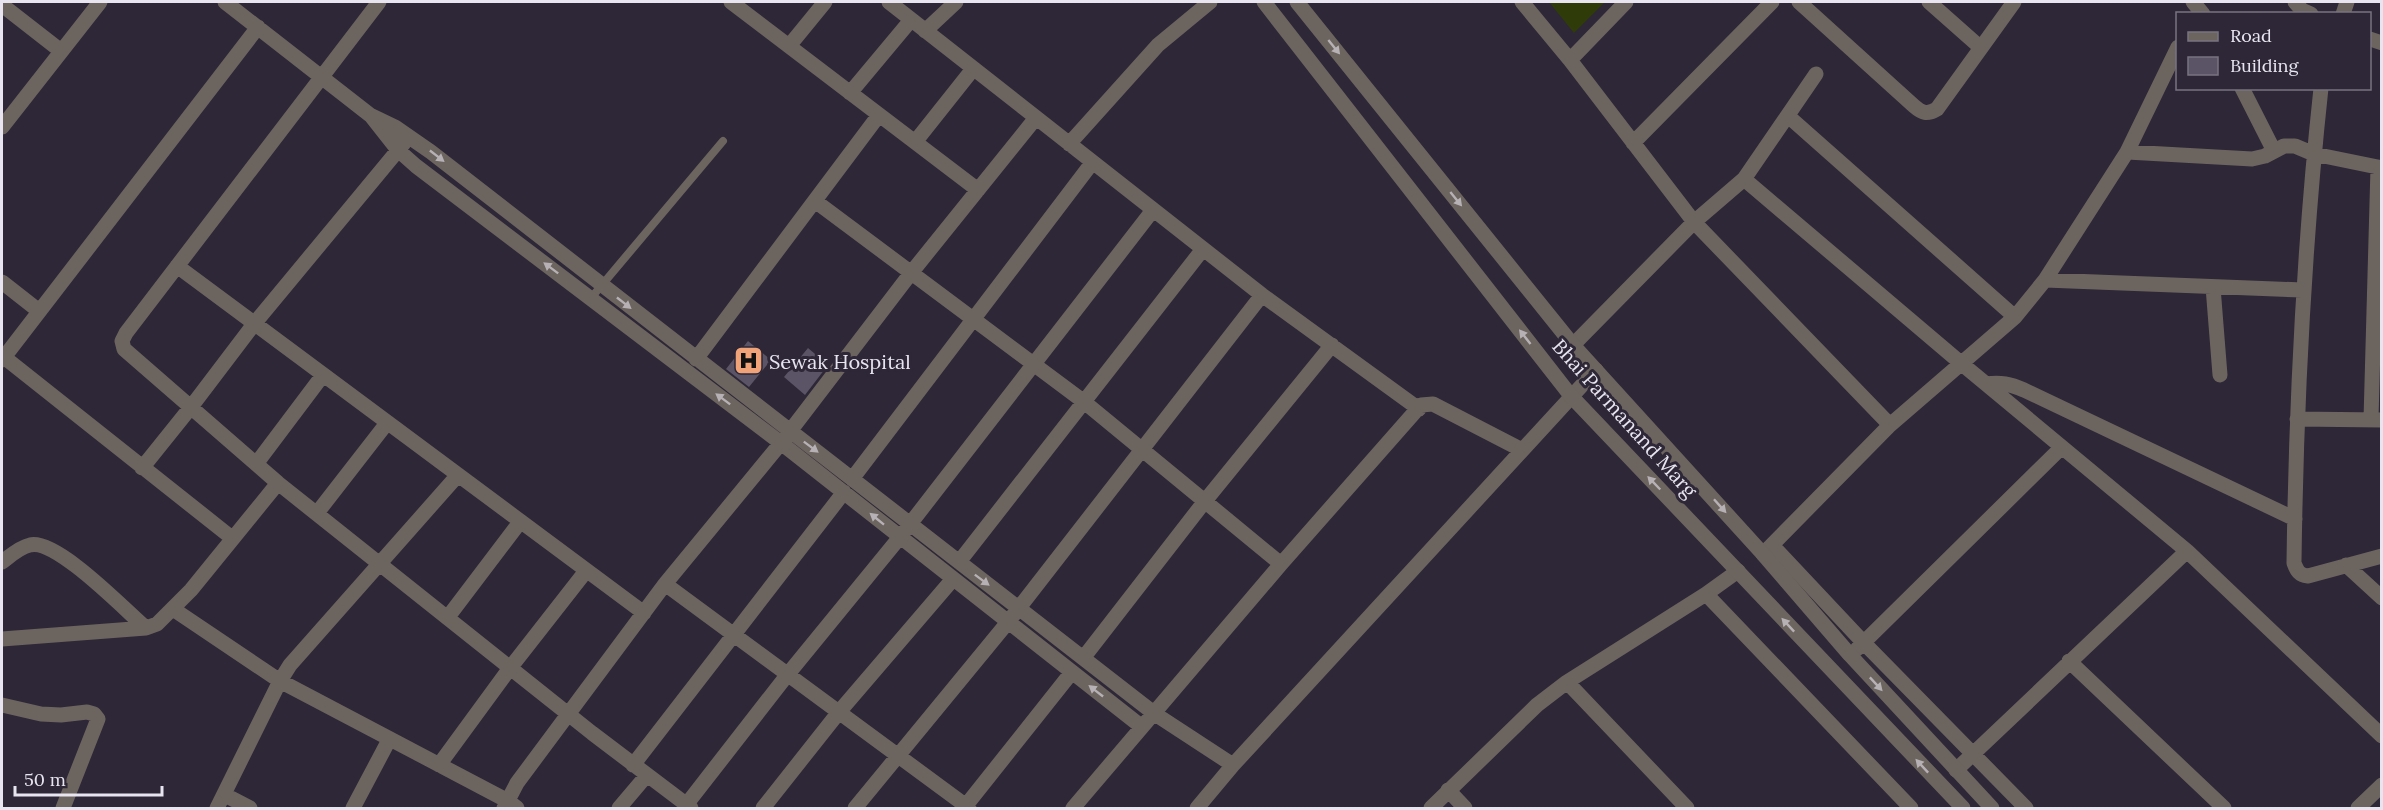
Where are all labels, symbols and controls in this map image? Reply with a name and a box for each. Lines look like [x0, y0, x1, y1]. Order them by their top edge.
legend [2176, 12, 2371, 90]
text: Road [2230, 24, 2272, 47]
one-way arrow [1327, 39, 1340, 55]
text: Building [2230, 54, 2300, 77]
one-way arrow [429, 150, 445, 163]
one-way arrow [1449, 191, 1462, 207]
one-way arrow [544, 262, 560, 274]
one-way arrow [616, 296, 631, 308]
one-way arrow [1519, 329, 1532, 345]
street label: Bhai Parmanand Marg [1547, 334, 1703, 503]
hospital icon: Sewak Hospital [732, 345, 764, 377]
place label: Sewak Hospital [769, 349, 911, 374]
one-way arrow [716, 393, 732, 405]
one-way arrow [803, 441, 819, 454]
one-way arrow [1648, 476, 1661, 491]
one-way arrow [1713, 498, 1726, 513]
one-way arrow [869, 512, 885, 525]
one-way arrow [974, 573, 990, 586]
one-way arrow [1781, 617, 1795, 632]
one-way arrow [1869, 676, 1883, 690]
one-way arrow [1089, 686, 1104, 698]
scale bar [15, 759, 162, 797]
one-way arrow [1916, 759, 1930, 773]
text: 50 m [24, 768, 66, 791]

